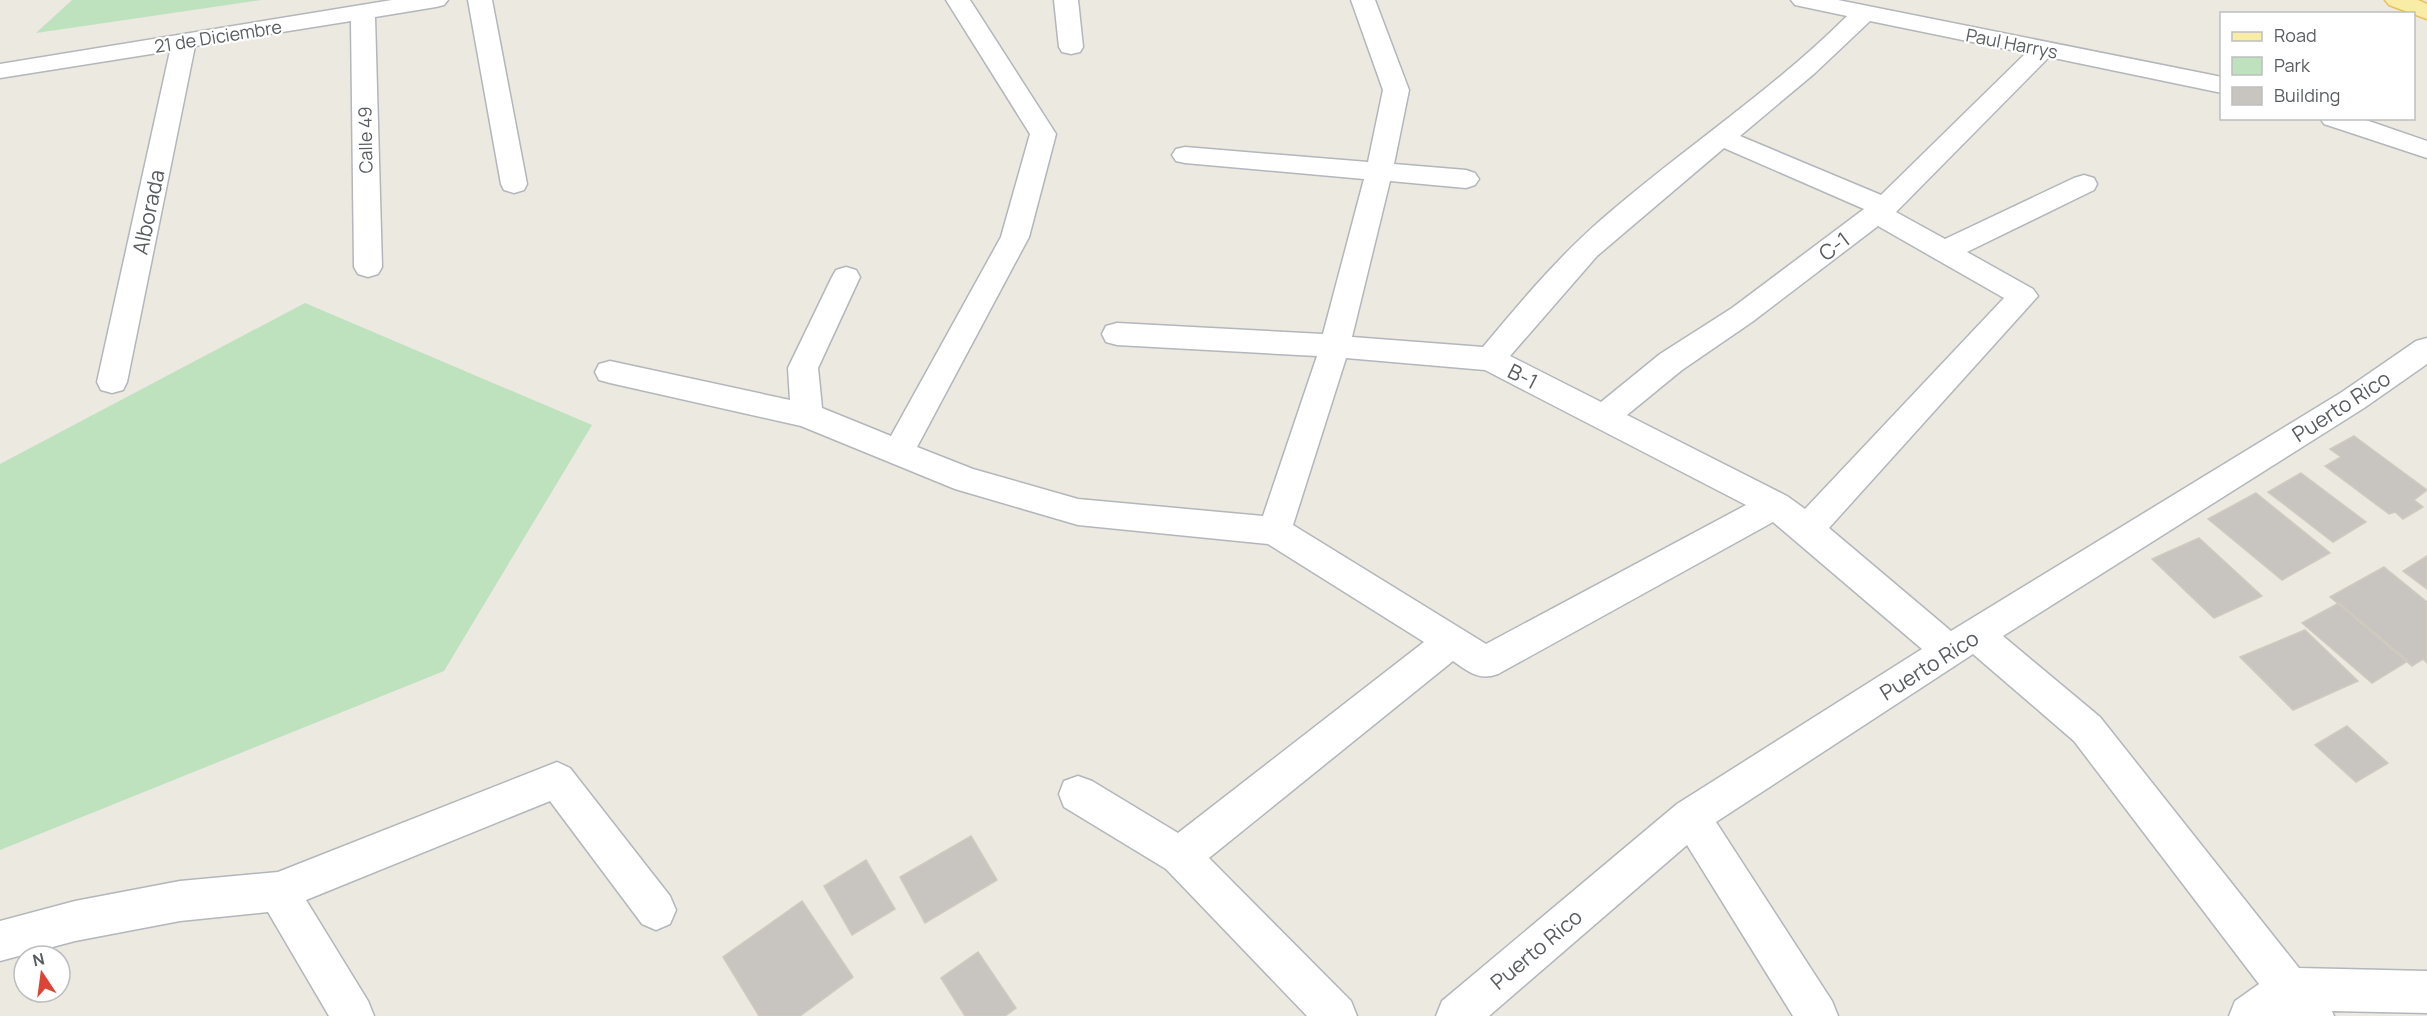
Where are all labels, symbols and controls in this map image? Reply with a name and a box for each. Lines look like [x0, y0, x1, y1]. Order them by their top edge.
legend [2220, 12, 2415, 120]
street label: 21 de Diciembre [152, 14, 284, 58]
street label: Paul Harrys [1964, 22, 2060, 64]
text: Road [2274, 23, 2317, 47]
text: Park [2274, 53, 2311, 77]
text: Building [2274, 83, 2340, 107]
street label: Calle 49 [352, 106, 378, 174]
street label: Alborada [125, 167, 171, 257]
street label: C-1 [1813, 225, 1855, 267]
street label: B-1 [1503, 357, 1543, 395]
street label: Puerto Rico [2287, 364, 2395, 448]
street label: Puerto Rico [1874, 624, 1984, 706]
street label: Puerto Rico [1484, 902, 1588, 996]
north arrow [12, 944, 72, 1004]
text: N [31, 947, 47, 971]

